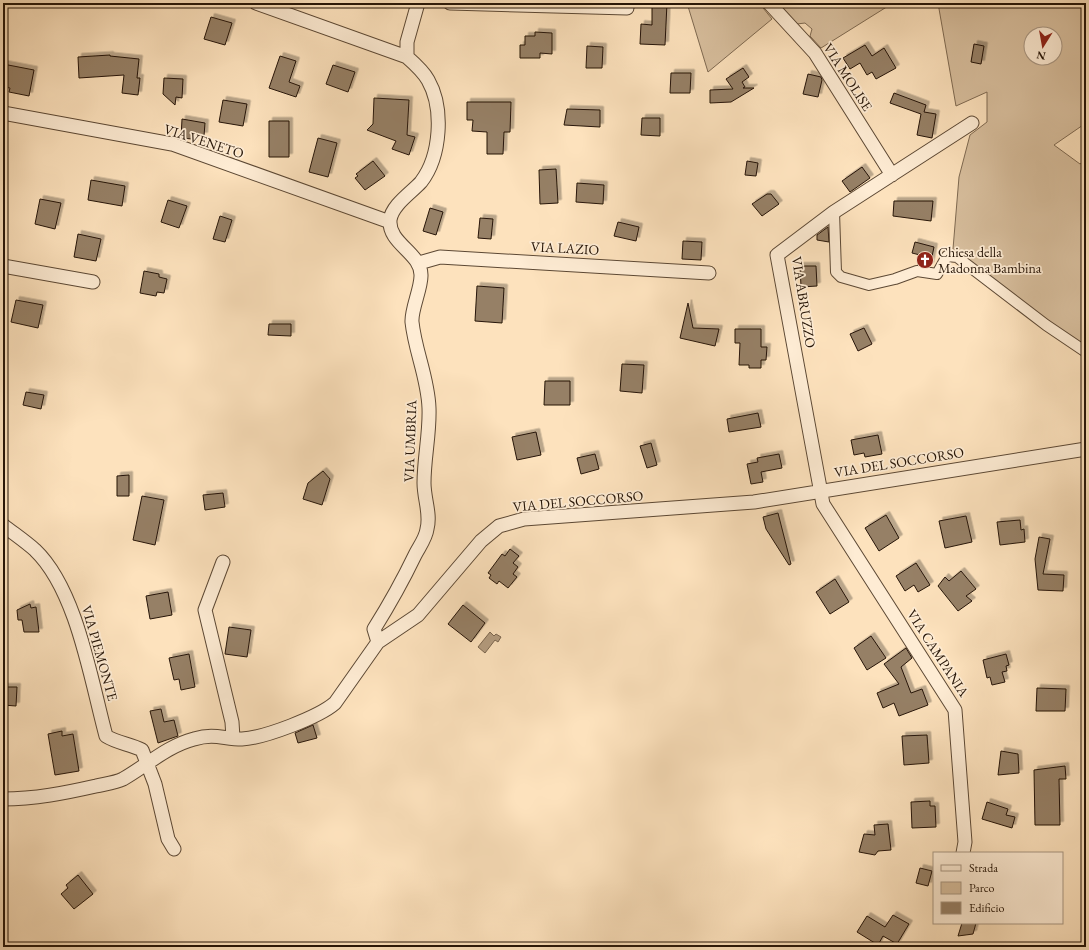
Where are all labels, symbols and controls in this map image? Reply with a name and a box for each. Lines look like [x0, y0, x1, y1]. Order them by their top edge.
north arrow [1023, 26, 1063, 66]
street label: VIA MOLISE [819, 40, 877, 114]
text: N [1035, 48, 1047, 64]
street label: VIA VENETO [162, 120, 246, 162]
street label: VIA LAZIO [530, 237, 600, 259]
place label: Chiesa della Madonna Bambina [938, 243, 1042, 277]
church icon: Chiesa della Madonna Bambina [915, 250, 935, 270]
street label: VIA ABRUZZO [788, 255, 820, 349]
street label: VIA UMBRIA [400, 399, 420, 482]
street label: VIA DEL SOCCORSO [833, 443, 965, 481]
street label: VIA DEL SOCCORSO [512, 486, 644, 516]
street label: VIA PIEMONTE [78, 603, 122, 703]
street label: VIA CAMPANIA [903, 606, 973, 700]
legend [933, 852, 1063, 924]
text: Strada [969, 860, 998, 876]
text: Parco [969, 880, 994, 896]
text: Edificio [969, 900, 1005, 916]

